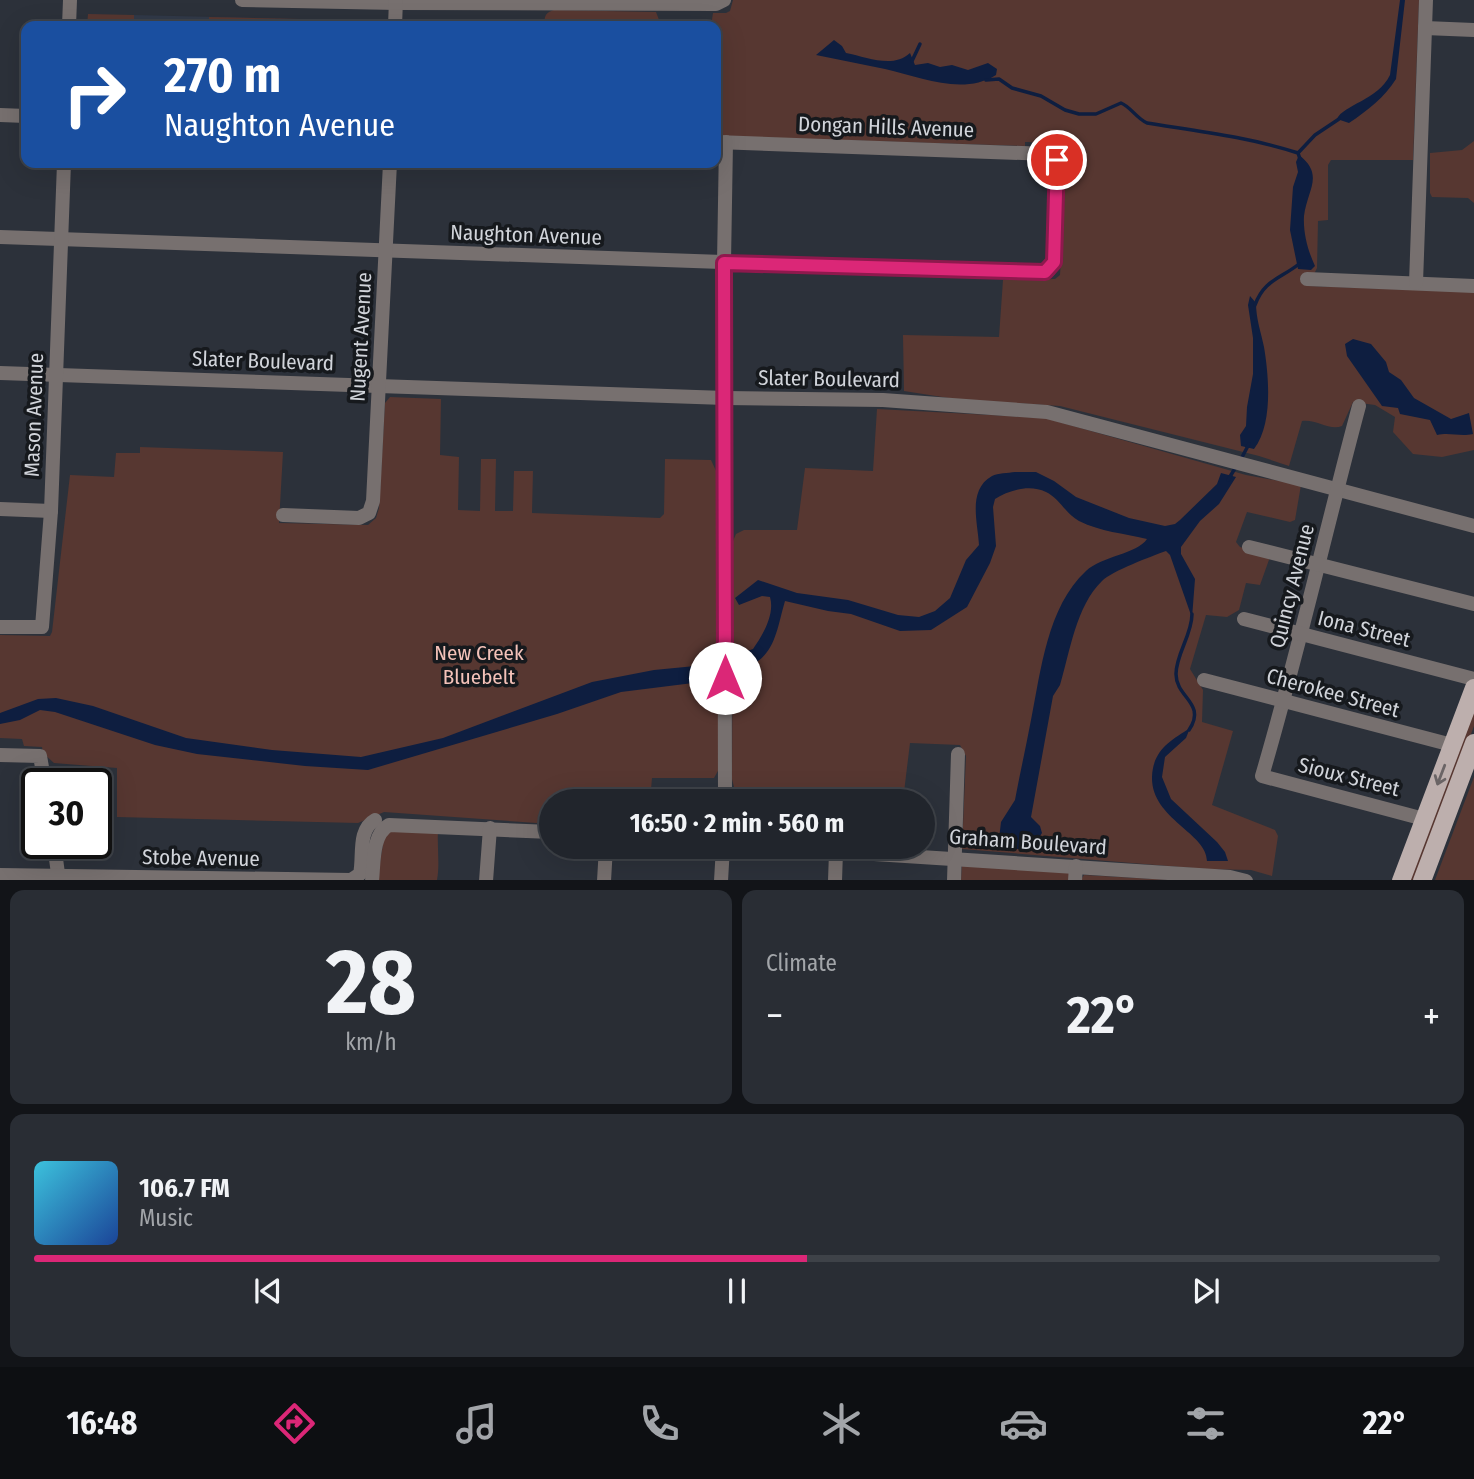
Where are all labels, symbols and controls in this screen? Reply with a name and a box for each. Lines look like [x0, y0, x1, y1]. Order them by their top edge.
text: 270 m [164, 46, 281, 105]
icon: right [49, 49, 140, 140]
text: Naughton Avenue [164, 106, 395, 144]
street label: Dongan Hills Avenue [797, 111, 975, 143]
pin [1027, 130, 1087, 190]
icon: arrive [1038, 141, 1076, 179]
street label: Naughton Avenue [450, 219, 602, 251]
street label: Nugent Avenue [345, 272, 377, 402]
street label: Slater Boulevard [192, 346, 334, 376]
street label: Mason Avenue [19, 352, 49, 478]
street label: Slater Boulevard [758, 365, 900, 393]
street label: Quincy Avenue [1264, 521, 1320, 651]
street label: Iona Street [1315, 605, 1413, 653]
park label: New Creek Bluebelt [434, 640, 524, 690]
position arrow [688, 641, 762, 715]
street label: Cherokee Street [1264, 663, 1402, 723]
street label: Sioux Street [1296, 752, 1402, 802]
one-way arrow [1434, 763, 1446, 785]
speed limit sign: 30 [21, 768, 112, 859]
text: 16:50 · 2 min · 560 m [630, 808, 844, 839]
street label: Graham Boulevard [948, 824, 1108, 860]
street label: Stobe Avenue [142, 844, 260, 872]
text: 28 [326, 928, 416, 1037]
text: Climate [766, 949, 837, 977]
text: 22° [1067, 984, 1139, 1047]
text: − [766, 993, 783, 1039]
text: + [1423, 993, 1440, 1039]
text: km/h [345, 1028, 397, 1056]
text: 106.7 FM [139, 1173, 230, 1204]
text: Music [139, 1204, 193, 1232]
icon: previous [249, 1272, 287, 1310]
icon: pause [718, 1272, 756, 1310]
icon: next [1187, 1272, 1225, 1310]
icon: directions [270, 1399, 319, 1448]
icon: music [452, 1399, 501, 1448]
icon: phone [635, 1399, 684, 1448]
icon: climate [817, 1399, 866, 1448]
icon: car [999, 1399, 1048, 1448]
icon: filters [1181, 1399, 1230, 1448]
text: 16:48 [67, 1404, 137, 1442]
text: 22° [1363, 1404, 1407, 1442]

